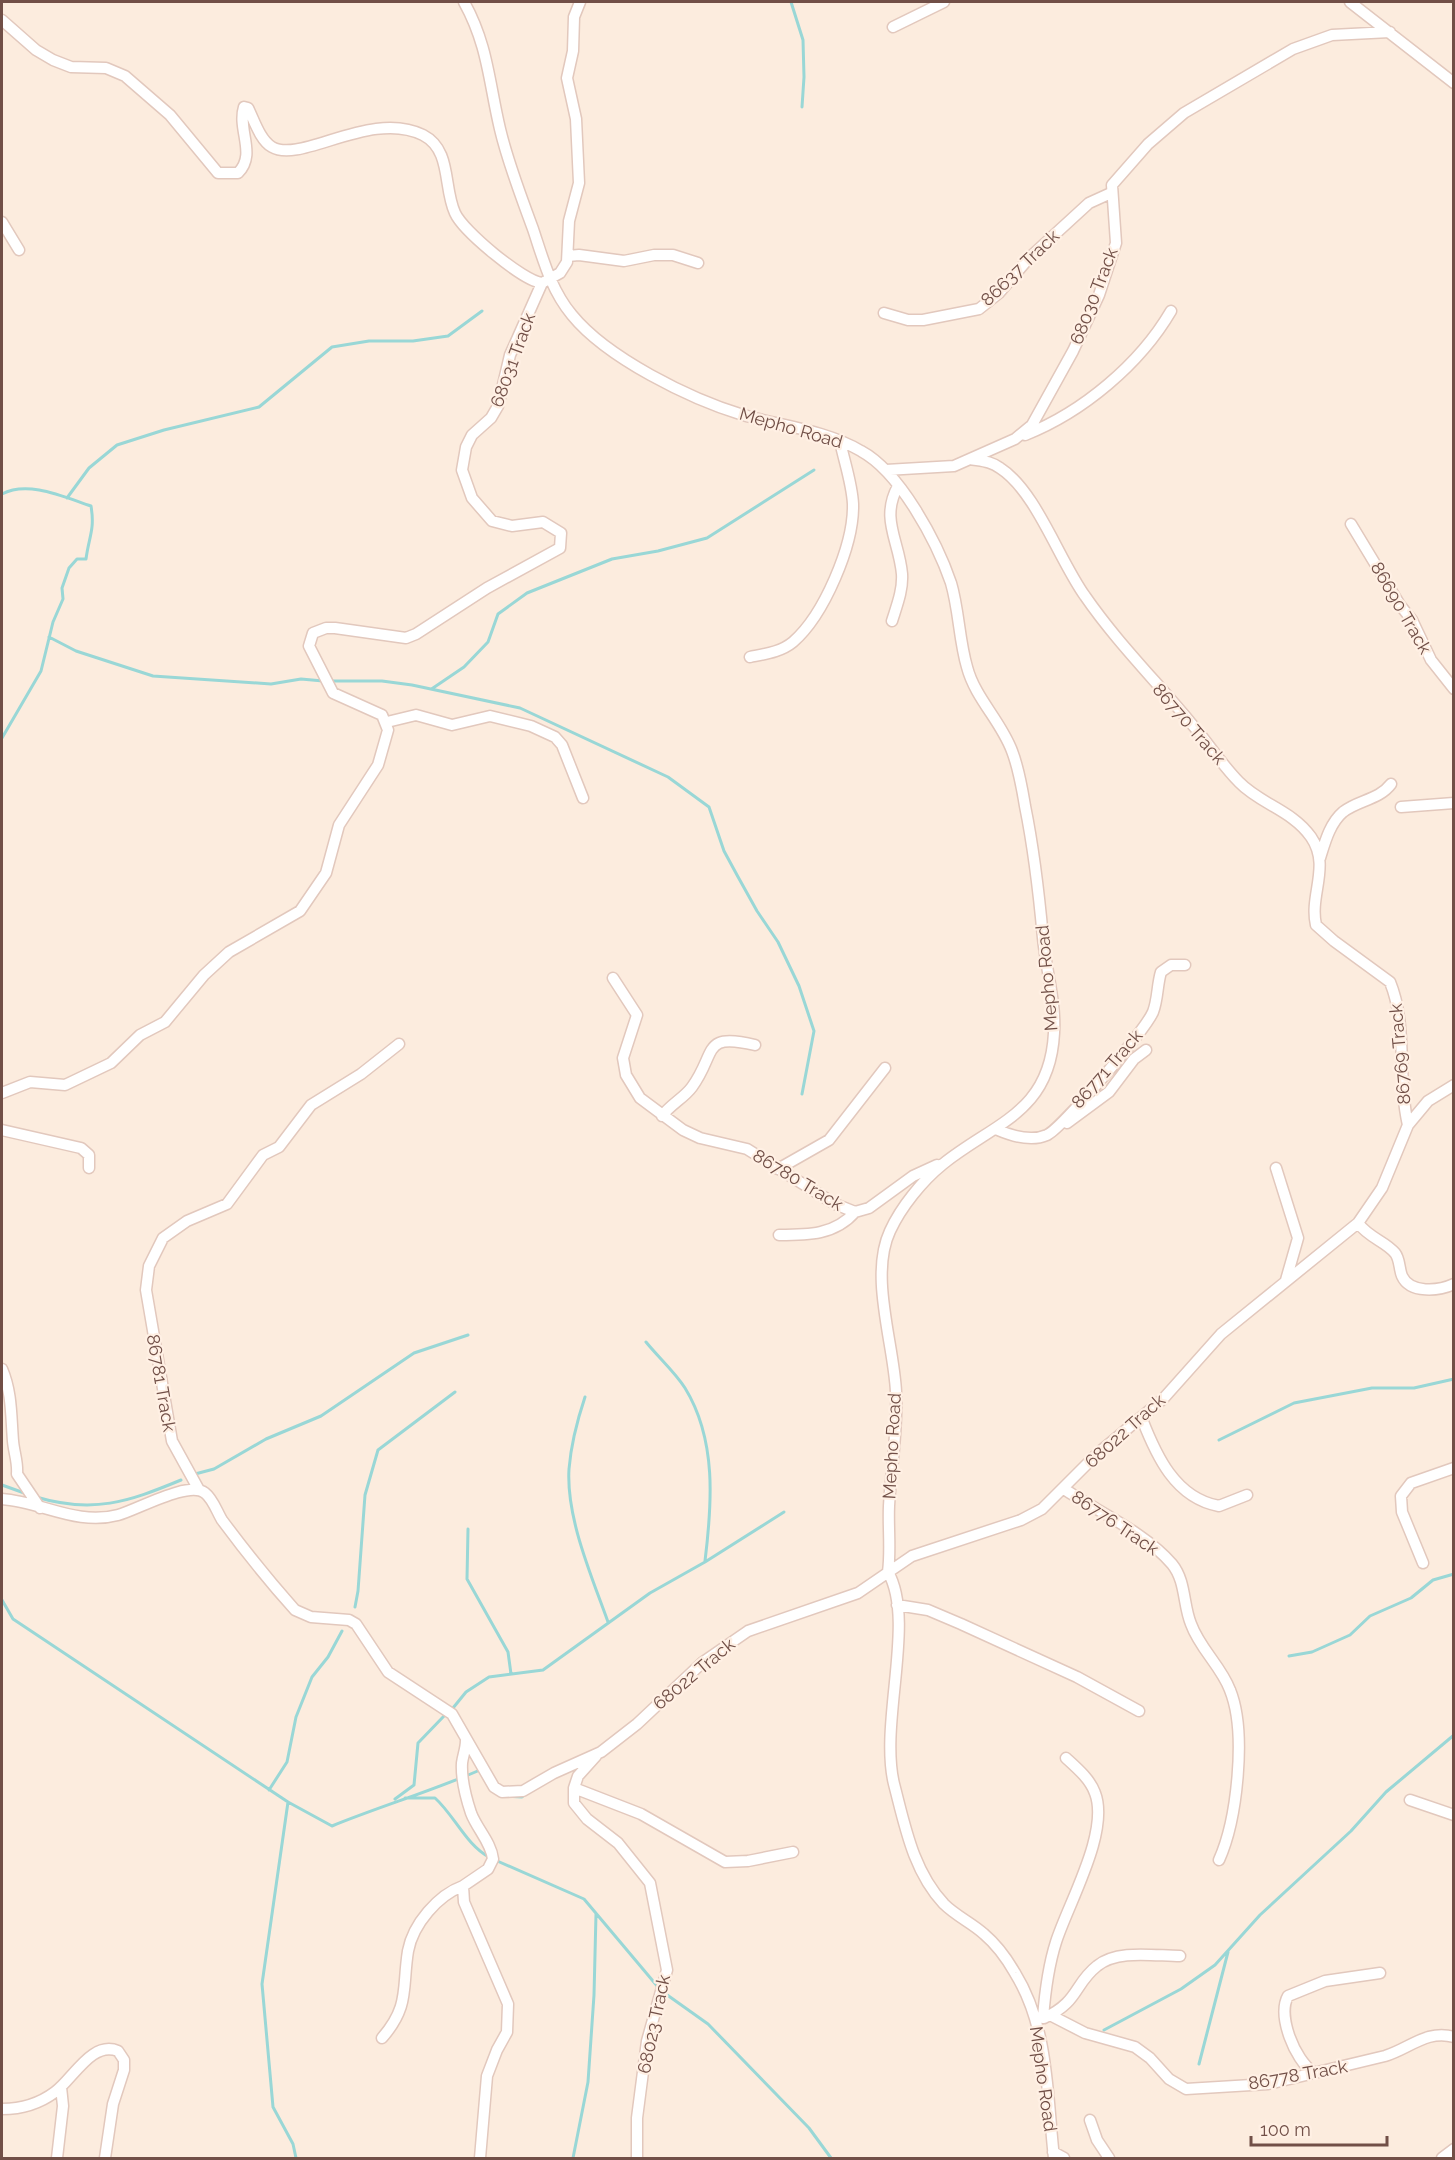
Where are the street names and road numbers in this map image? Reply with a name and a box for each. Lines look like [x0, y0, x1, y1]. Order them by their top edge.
street label: 86637 Track [976, 225, 1063, 310]
street label: 68030 Track [1065, 244, 1122, 347]
street label: 68031 Track [486, 309, 539, 410]
street label: Mepho Road [737, 403, 845, 452]
street label: 86690 Track [1367, 558, 1436, 658]
street label: 86770 Track [1148, 679, 1231, 769]
street label: Mepho Road [1031, 924, 1062, 1032]
street label: 86769 Track [1385, 1002, 1414, 1106]
street label: 86771 Track [1067, 1025, 1147, 1112]
street label: 86780 Track [749, 1144, 848, 1215]
street label: 86781 Track [143, 1333, 180, 1434]
street label: 68022 Track [1080, 1389, 1169, 1472]
street label: Mepho Road [878, 1392, 905, 1500]
street label: 86776 Track [1068, 1486, 1163, 1560]
street label: 68022 Track [649, 1633, 739, 1714]
street label: 68023 Track [633, 1972, 674, 2075]
street label: Mepho Road [1026, 2025, 1061, 2133]
street label: 86778 Track [1247, 2055, 1350, 2094]

